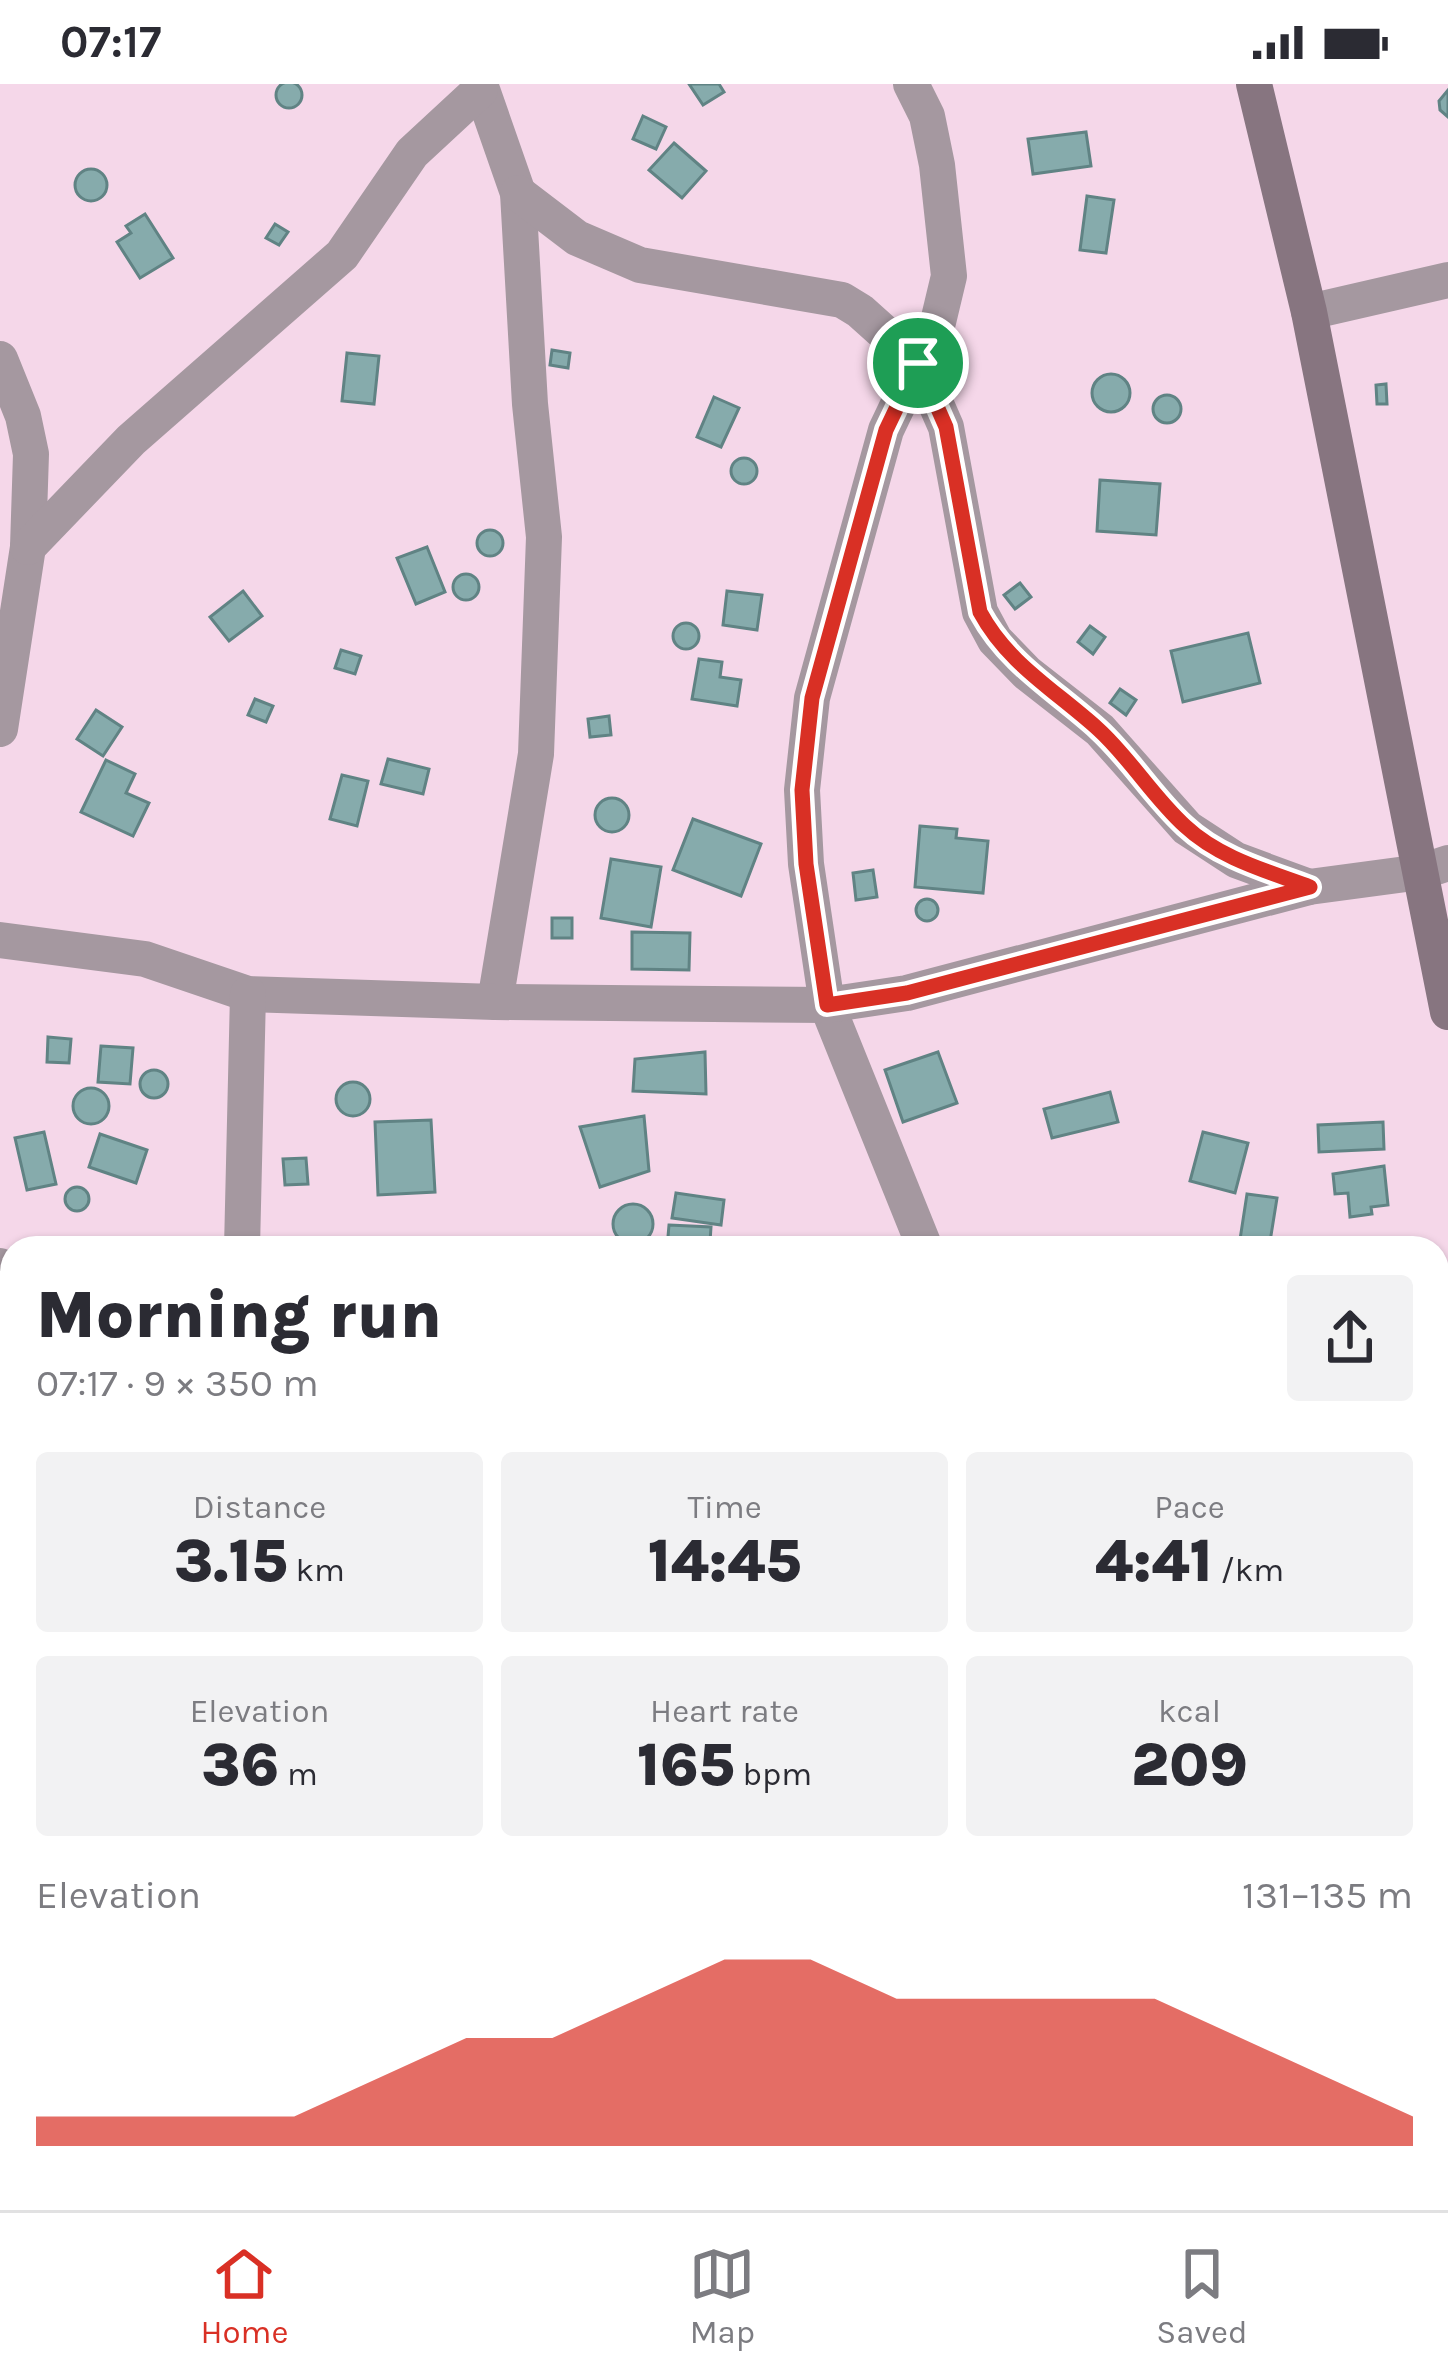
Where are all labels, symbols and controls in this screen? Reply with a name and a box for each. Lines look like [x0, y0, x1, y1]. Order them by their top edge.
text: 07:17 [60, 16, 161, 68]
pin [867, 312, 969, 414]
icon: arrive [885, 330, 951, 396]
button: share [1287, 1275, 1413, 1401]
text: Morning run [36, 1276, 442, 1354]
text: 07:17 · 9 × 350 m [36, 1360, 319, 1406]
text: Distance [193, 1488, 326, 1526]
text: Time [687, 1488, 762, 1526]
text: Pace [1154, 1488, 1225, 1526]
text: 3.15 [174, 1526, 288, 1596]
text: 14:45 [648, 1526, 801, 1596]
text: 4:41 [1095, 1526, 1213, 1596]
text: km [288, 1551, 345, 1589]
text: /km [1213, 1551, 1284, 1589]
text: Elevation [190, 1692, 329, 1730]
text: Heart rate [650, 1692, 799, 1730]
text: kcal [1158, 1692, 1221, 1730]
text: 36 [201, 1730, 279, 1800]
text: 165 [637, 1730, 735, 1800]
text: 209 [1131, 1730, 1248, 1800]
text: m [279, 1755, 318, 1793]
text: bpm [735, 1755, 812, 1793]
text: Elevation [36, 1872, 201, 1918]
text: 131–135 m [1242, 1872, 1413, 1918]
tab: Home [200, 2241, 288, 2351]
tab: Map [689, 2241, 755, 2351]
tab: Saved [1156, 2241, 1248, 2351]

